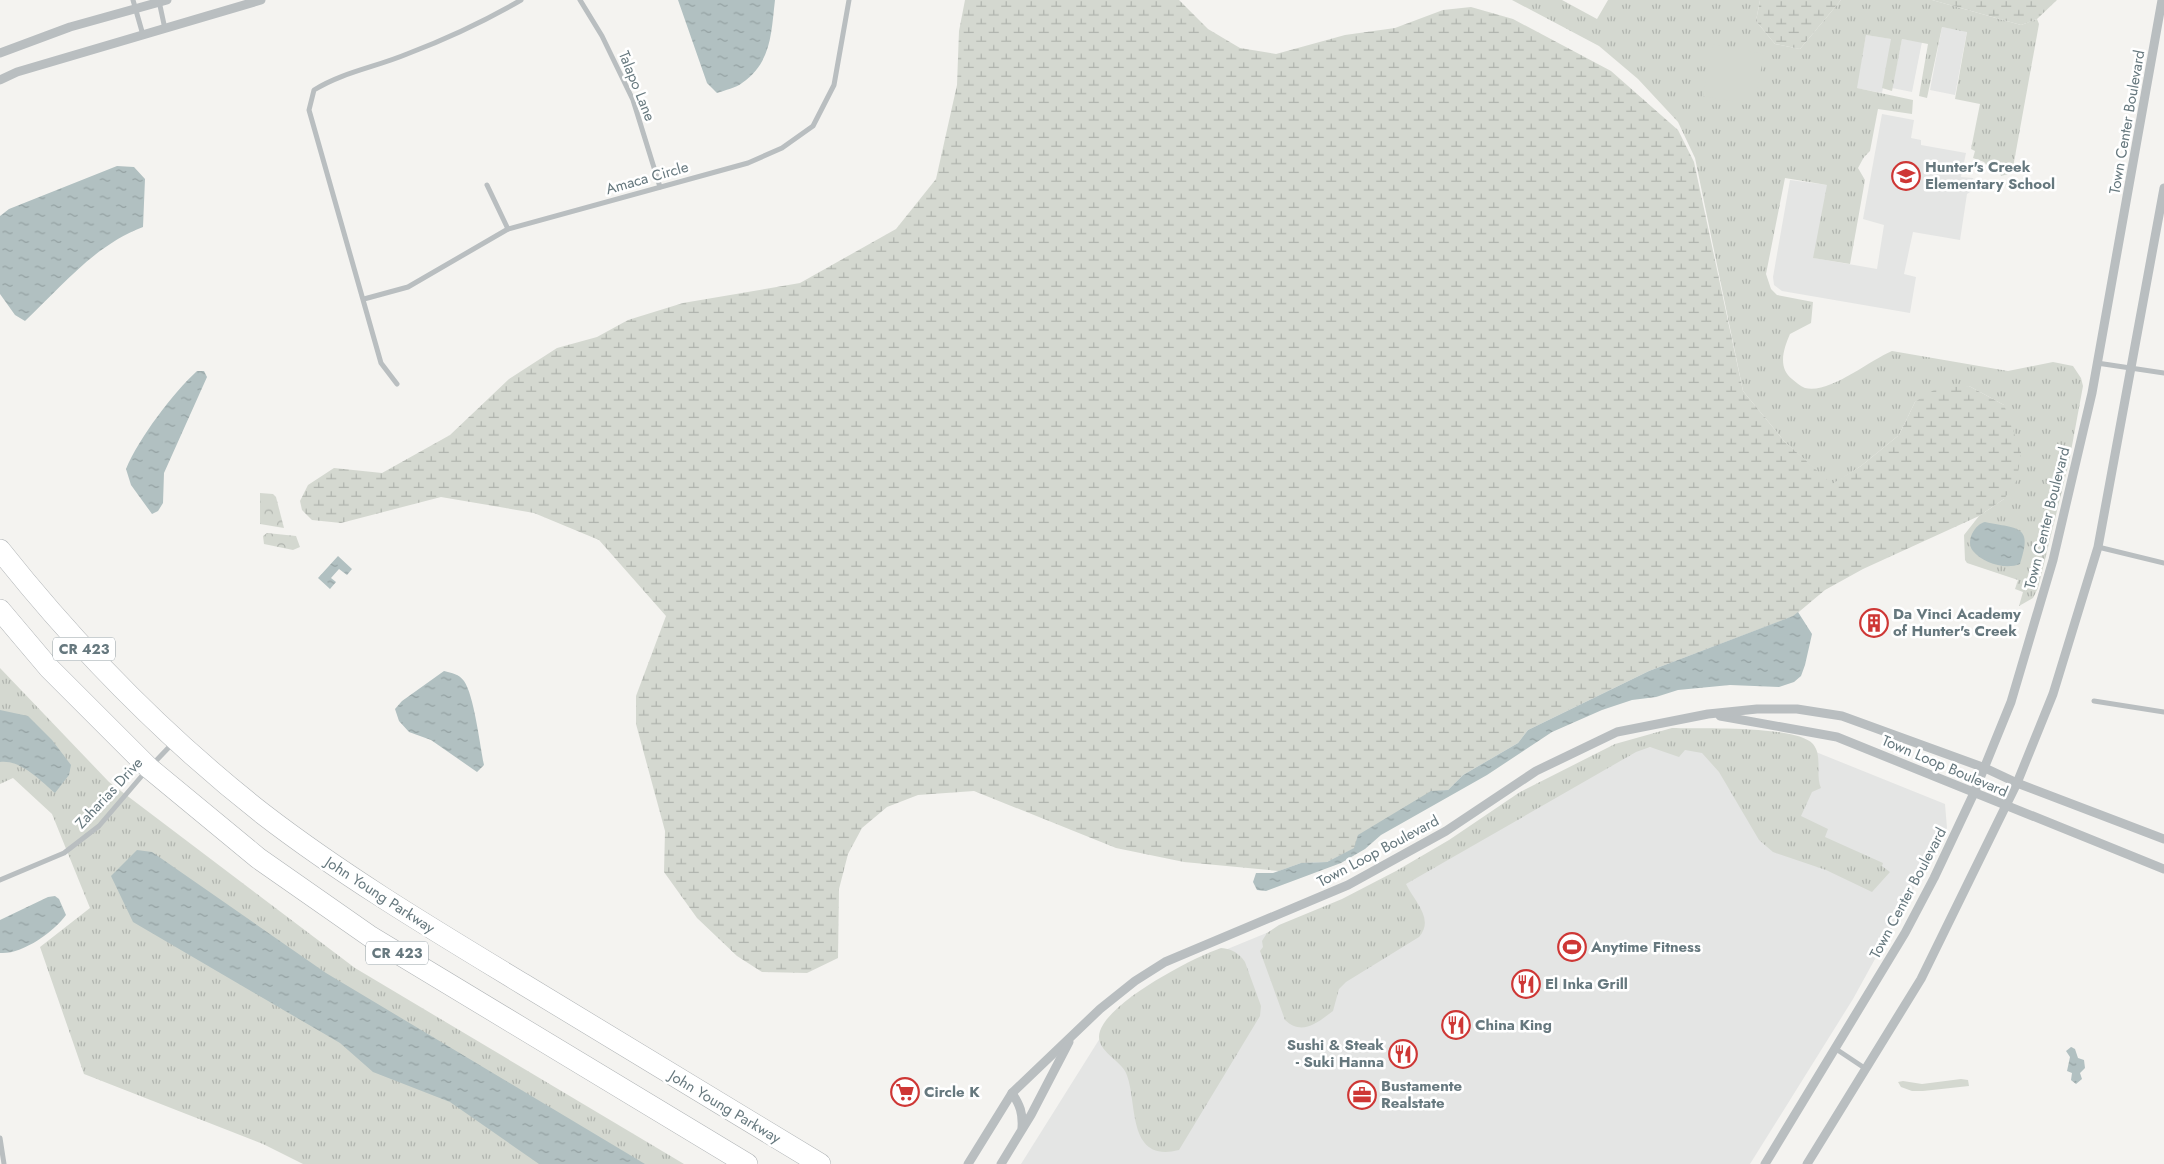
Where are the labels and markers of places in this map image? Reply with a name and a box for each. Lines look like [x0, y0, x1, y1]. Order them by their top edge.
place label: Hunter's Creek Elementary School [1925, 156, 2055, 195]
school or university icon: Hunter's Creek Elementary School [1891, 161, 1921, 191]
place label: Da Vinci Academy of Hunter's Creek [1893, 603, 2021, 642]
building icon: Da Vinci Academy of Hunter's Creek [1859, 608, 1889, 638]
sports icon: Anytime Fitness [1557, 932, 1587, 962]
place label: Anytime Fitness [1590, 936, 1701, 958]
restaurant icon: El Inka Grill [1511, 969, 1541, 999]
place label: El Inka Grill [1545, 973, 1628, 995]
restaurant icon: China King [1441, 1010, 1471, 1040]
place label: China King [1475, 1014, 1552, 1036]
place label: Sushi & Steak - Suki Hanna [1287, 1034, 1384, 1073]
restaurant icon: Sushi & Steak - Suki Hanna [1388, 1039, 1418, 1069]
place label: Bustamente Realstate [1381, 1075, 1463, 1114]
supermarket icon: Circle K [890, 1077, 920, 1107]
office icon: Bustamente Realstate [1347, 1080, 1377, 1110]
place label: Circle K [924, 1081, 980, 1103]

